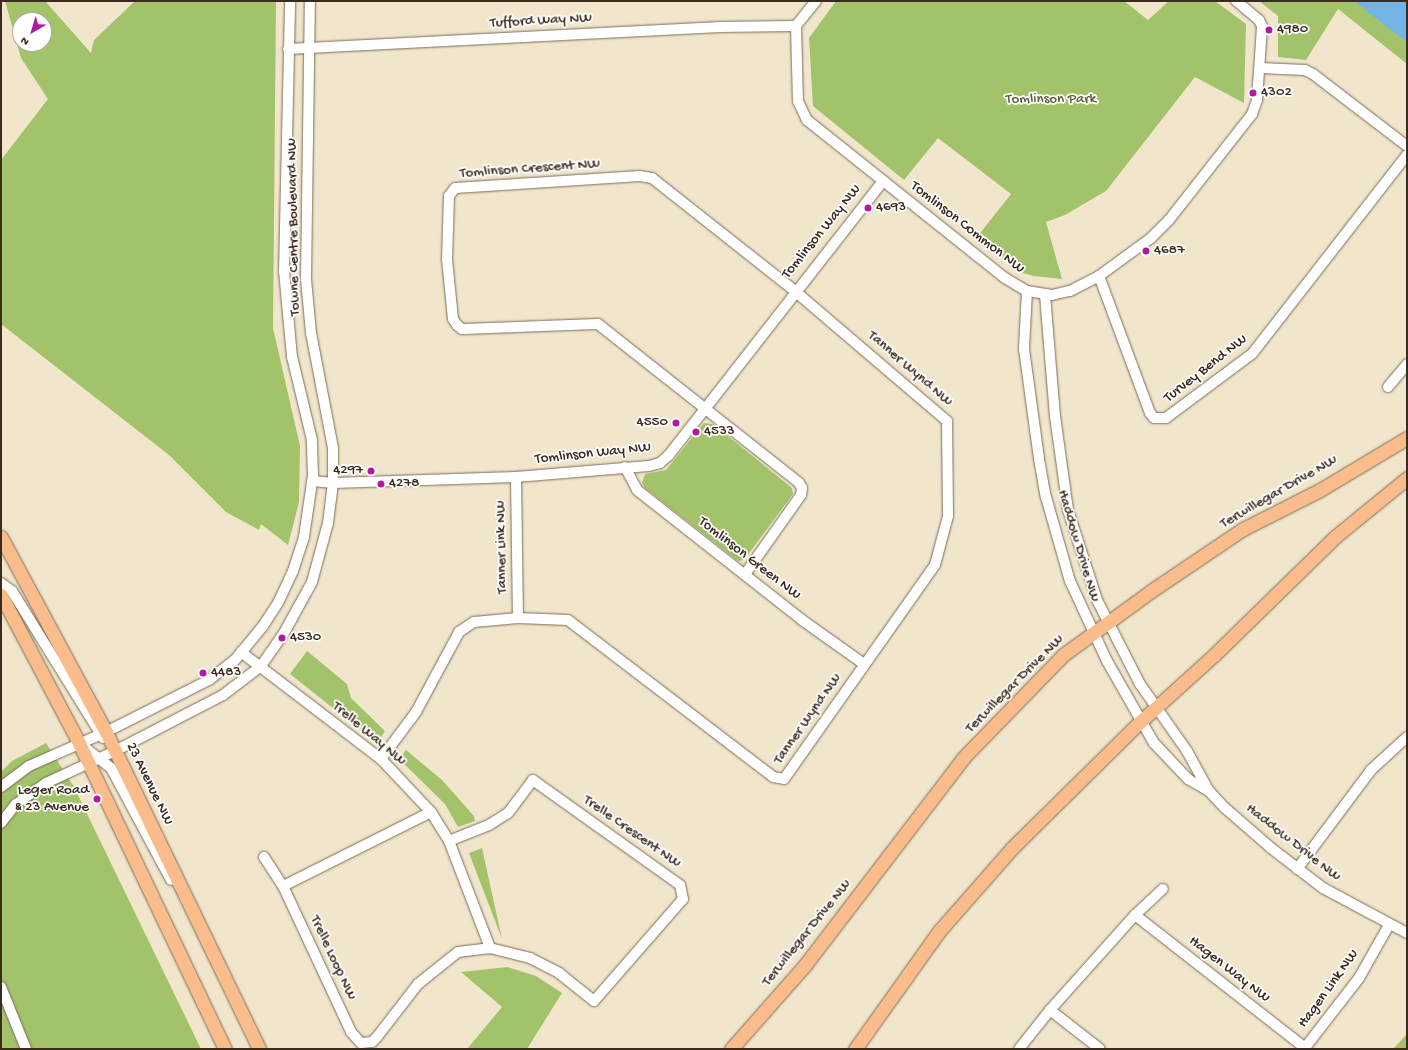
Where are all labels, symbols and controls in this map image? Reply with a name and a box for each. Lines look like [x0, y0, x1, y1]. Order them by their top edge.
street label: Tufford Way NW [490, 9, 592, 33]
north arrow [12, 12, 52, 52]
place label: 4980 [1277, 21, 1308, 39]
marker: 4980 [1264, 25, 1274, 35]
text: N [19, 34, 32, 48]
place label: 4302 [1261, 84, 1292, 102]
marker: 4302 [1248, 88, 1258, 98]
park label: Tomlinson Park [1006, 91, 1096, 109]
street label: Towne Centre Boulevard NW [283, 138, 305, 316]
street label: Tomlinson Crescent NW [459, 155, 601, 183]
street label: Tomlinson Common NW [906, 178, 1028, 278]
street label: Tomlinson Way NW [778, 181, 866, 283]
place label: 4693 [876, 199, 906, 217]
marker: 4693 [863, 203, 873, 213]
place label: 4687 [1154, 242, 1185, 260]
marker: 4687 [1141, 246, 1151, 256]
street label: Tanner Wynd NW [864, 327, 956, 411]
street label: Turvey Bend NW [1161, 331, 1251, 407]
place label: 4550 [637, 414, 668, 432]
marker: 4550 [671, 418, 681, 428]
place label: 4533 [704, 423, 735, 441]
marker: 4533 [691, 427, 701, 437]
street label: Tomlinson Way NW [534, 439, 652, 469]
street label: Terwillegar Drive NW [1217, 451, 1341, 533]
place label: 4297 [333, 462, 363, 480]
marker: 4297 [366, 466, 376, 476]
place label: 4278 [389, 475, 419, 493]
marker: 4278 [376, 479, 386, 489]
street label: Haddow Drive NW [1052, 488, 1104, 604]
street label: Tanner Link NW [492, 500, 512, 594]
street label: Tomlinson Green NW [694, 513, 804, 605]
place label: 4530 [290, 629, 321, 647]
street label: Terwillegar Drive NW [962, 631, 1068, 737]
marker: 4530 [277, 633, 287, 643]
place label: 4483 [211, 664, 241, 682]
marker: 4483 [198, 668, 208, 678]
street label: Tanner Wynd NW [770, 670, 846, 768]
street label: Trelle Way NW [328, 698, 410, 770]
street label: 23 Avenue NW [121, 740, 177, 828]
place label: Leger Road & 23 Avenue [15, 781, 89, 816]
street label: Trelle Crescent NW [579, 791, 685, 873]
marker: Leger Road & 23 Avenue [92, 794, 102, 804]
street label: Haddow Drive NW [1242, 800, 1344, 886]
street label: Terwillegar Drive NW [758, 876, 856, 990]
street label: Trelle Loop NW [306, 913, 360, 1003]
street label: Hagen Way NW [1185, 933, 1273, 1007]
street label: Hagen Link NW [1295, 946, 1363, 1032]

